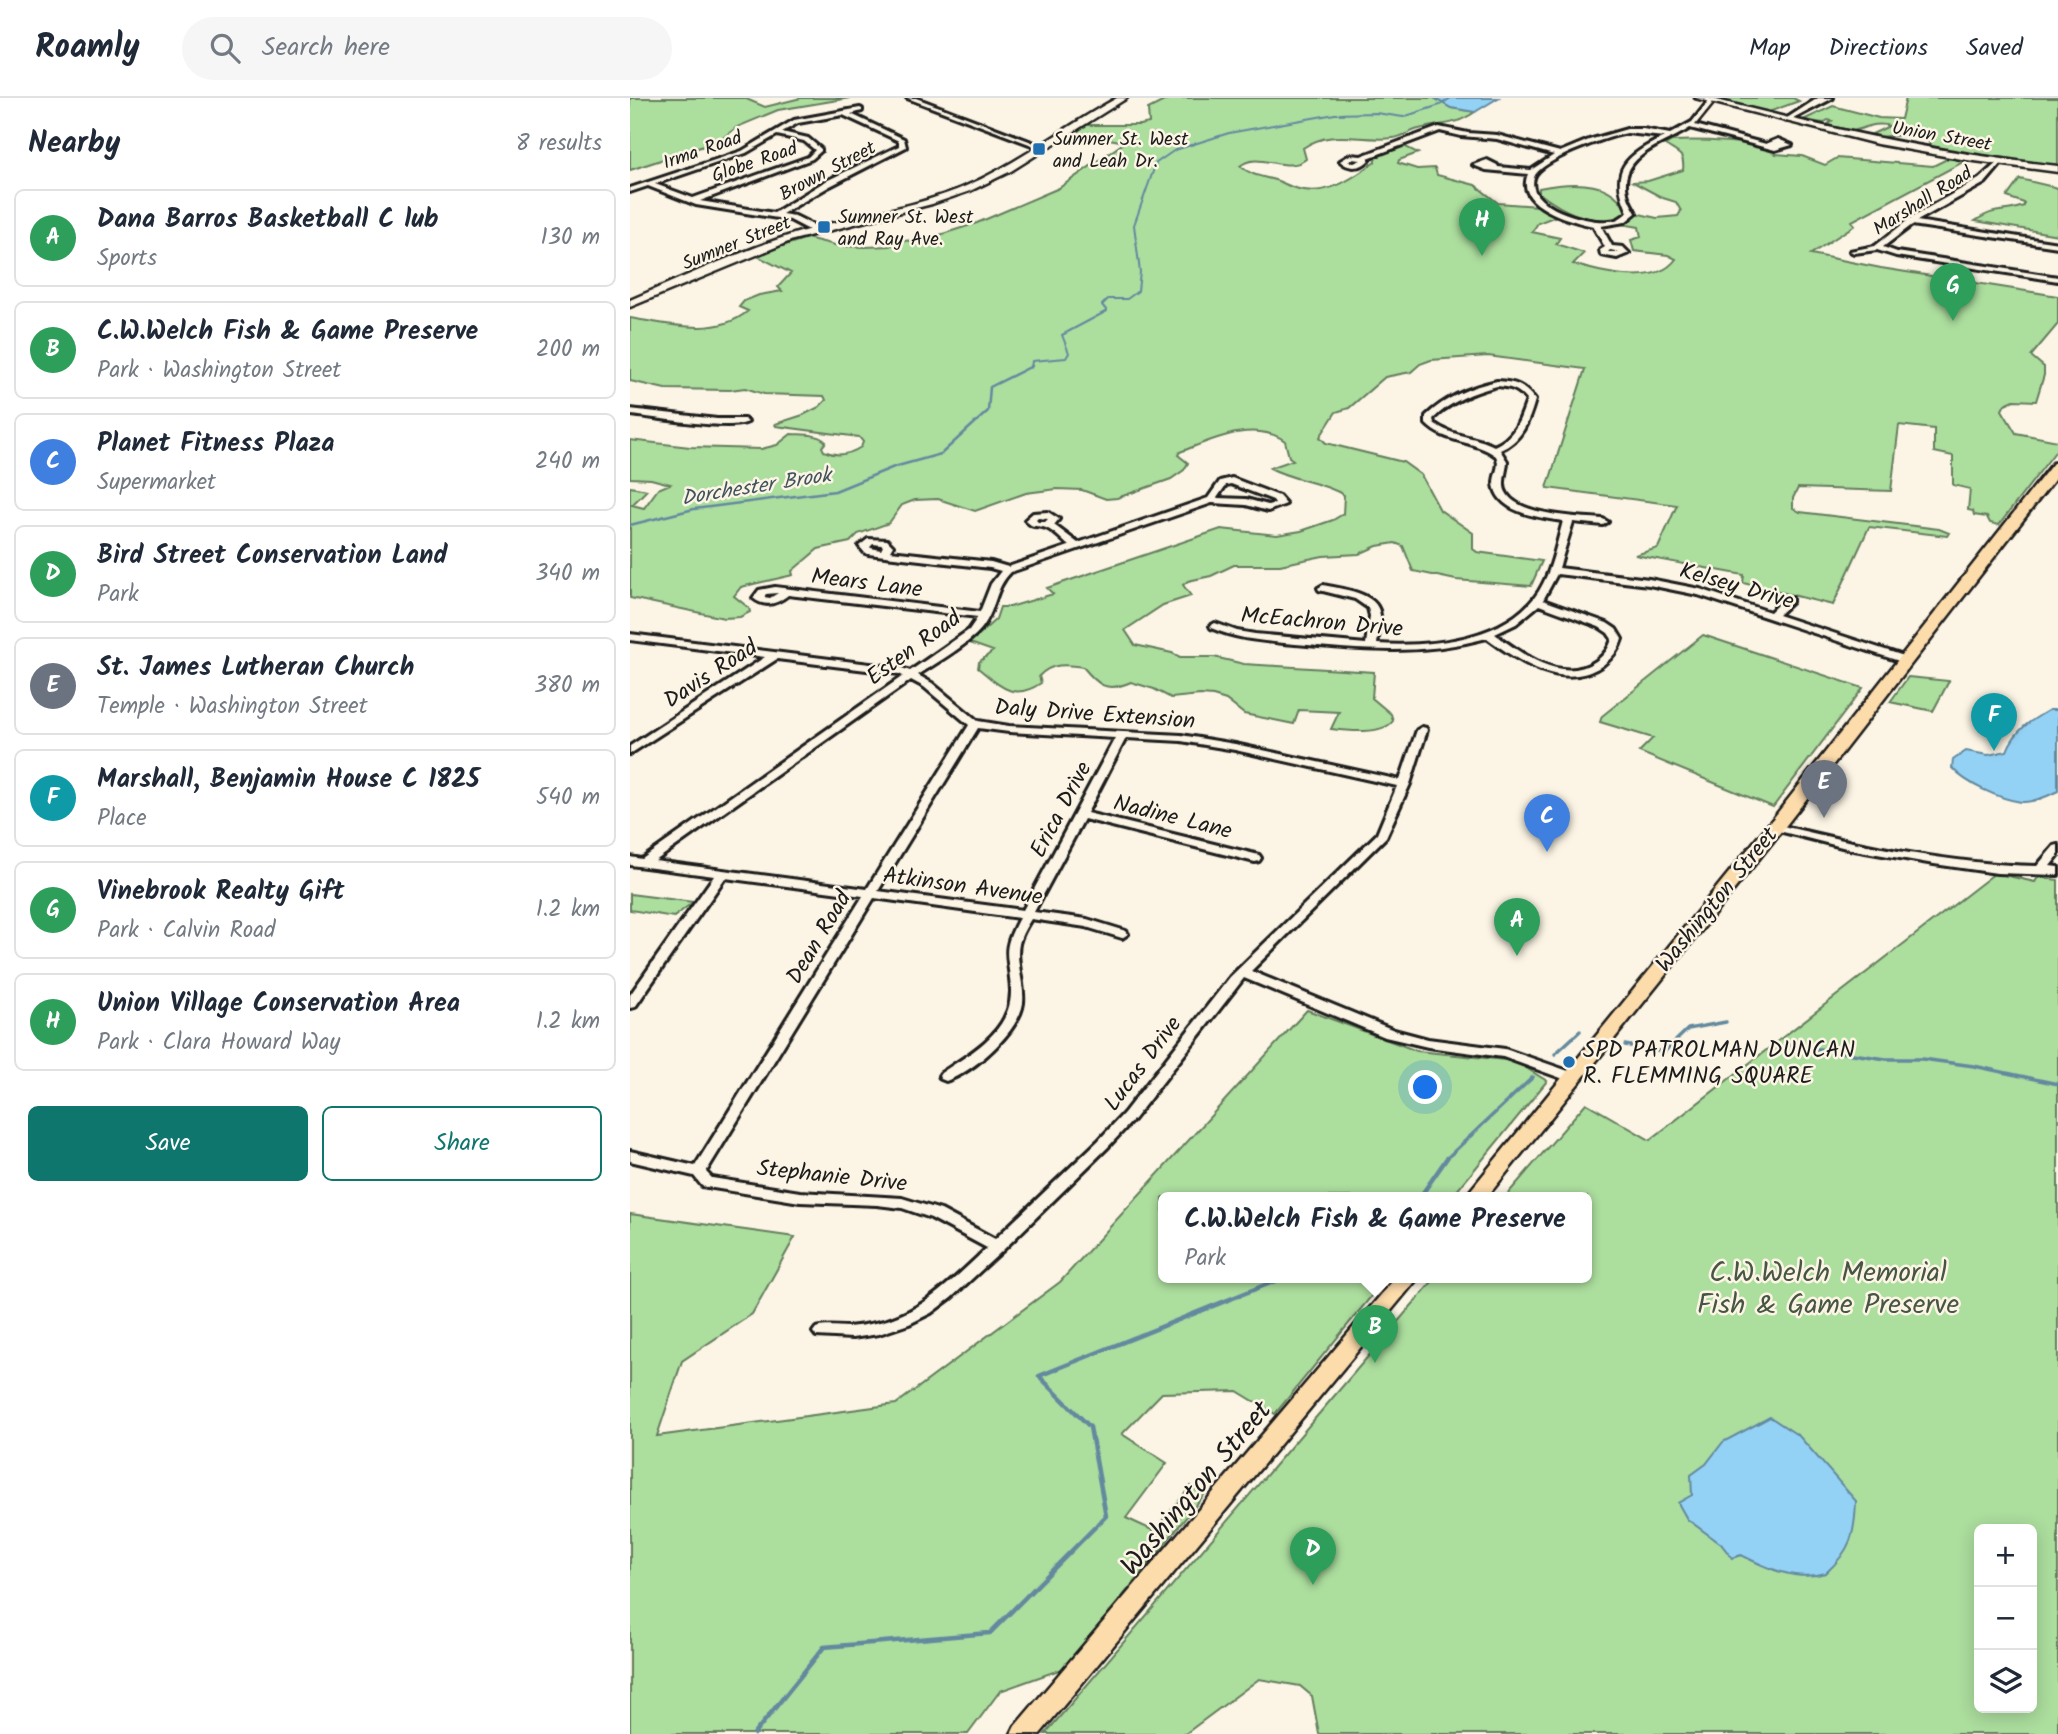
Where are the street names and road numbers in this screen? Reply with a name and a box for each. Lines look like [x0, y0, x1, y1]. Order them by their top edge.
street label: Union Street [1890, 113, 1994, 161]
street label: Irma Road [659, 123, 747, 178]
street label: Brown Street [774, 133, 882, 210]
street label: Globe Road [708, 134, 802, 192]
street label: Marshall Road [1867, 159, 1979, 244]
street label: Sumner Street [678, 208, 796, 279]
street label: Kelsey Drive [1675, 553, 1798, 620]
street label: Mears Lane [809, 559, 924, 609]
street label: McEachron Drive [1239, 598, 1404, 648]
street label: Esten Road [859, 601, 970, 696]
street label: Davis Road [657, 630, 766, 719]
street label: Daly Drive Extension [993, 690, 1196, 740]
street label: Erica Drive [1021, 755, 1102, 865]
street label: Nadine Lane [1109, 786, 1236, 850]
street label: Washington Street [1647, 819, 1788, 981]
street label: Atkinson Avenue [881, 858, 1045, 916]
street label: Dean Road [778, 884, 862, 992]
street label: Lucas Drive [1096, 1009, 1192, 1120]
street label: Stephanie Drive [755, 1151, 909, 1203]
street label: Washington Street [1110, 1390, 1285, 1586]

